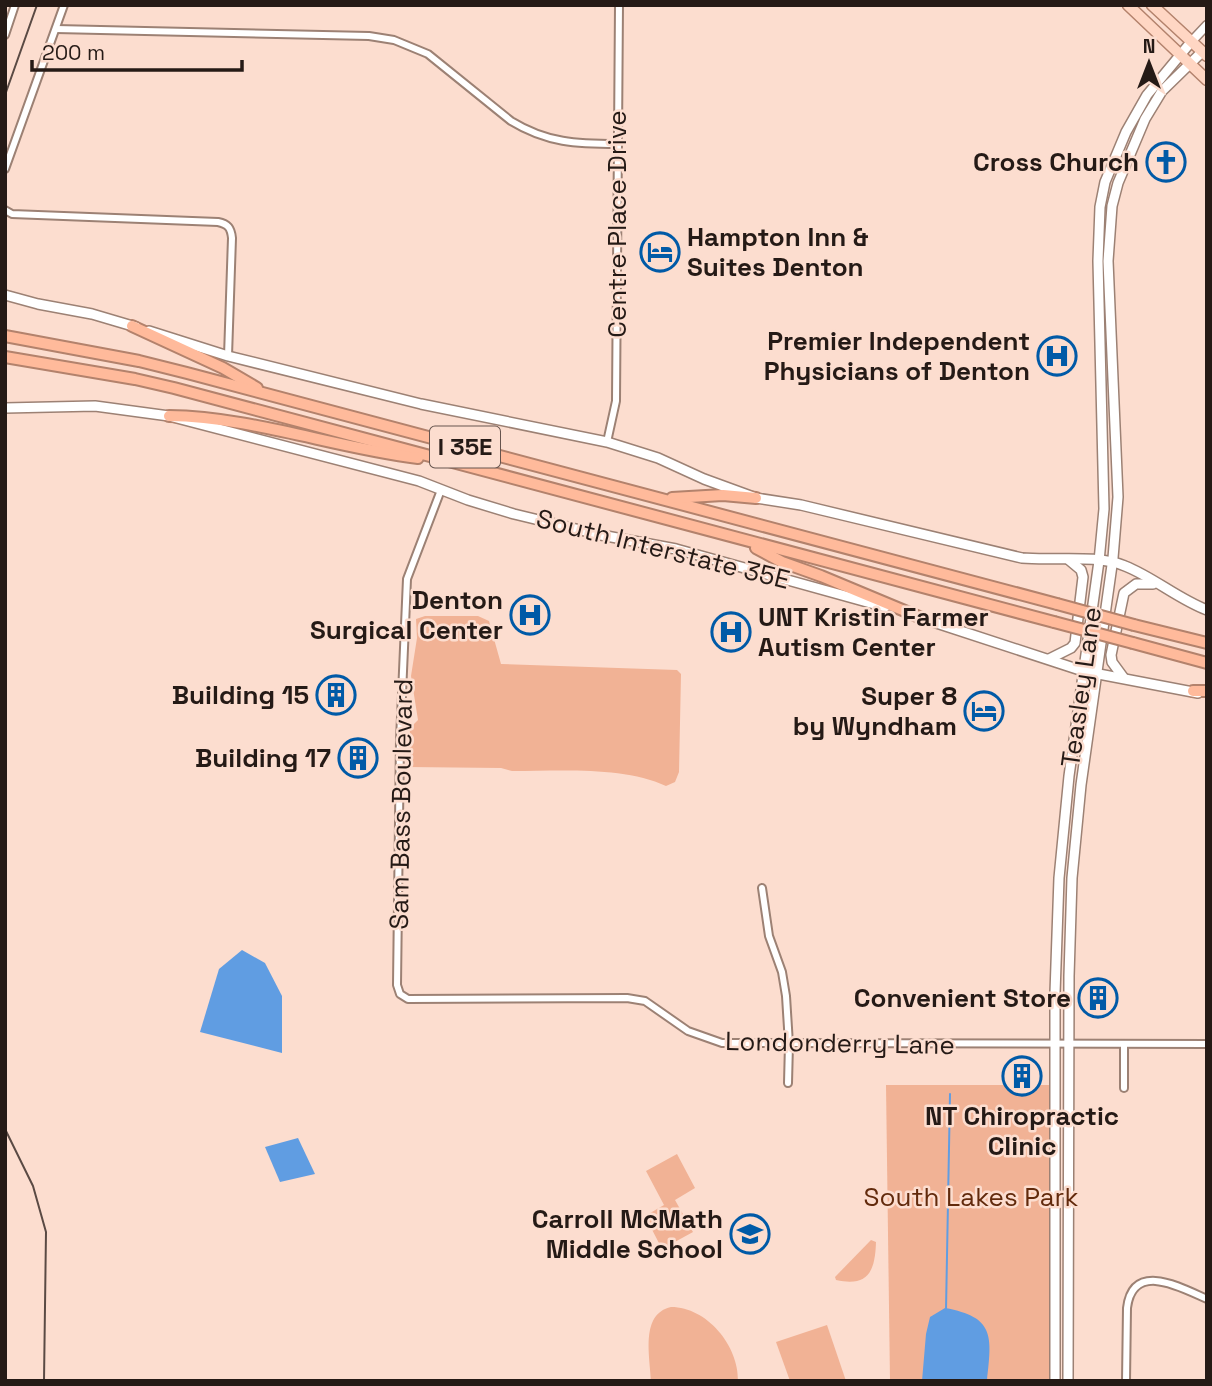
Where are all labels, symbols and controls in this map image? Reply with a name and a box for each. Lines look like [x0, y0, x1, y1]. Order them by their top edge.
scale bar [32, 28, 242, 72]
north arrow [1114, 28, 1184, 98]
text: N [1143, 34, 1155, 59]
text: 200 m [42, 39, 105, 66]
street label: Centre Place Drive [600, 110, 634, 338]
church icon: Cross Church [1145, 141, 1187, 183]
place label: Cross Church [973, 145, 1139, 179]
place label: Hampton Inn & Suites Denton [687, 220, 868, 284]
hotel icon: Hampton Inn & Suites Denton [639, 231, 681, 273]
place label: Premier Independent Physicians of Denton [764, 324, 1030, 388]
hospital icon: Premier Independent Physicians of Denton [1036, 335, 1078, 377]
road number: I 35E [430, 426, 500, 467]
street label: South Interstate 35E [533, 501, 793, 597]
place label: Denton Surgical Center [310, 583, 503, 647]
hospital icon: Denton Surgical Center [509, 594, 551, 636]
place label: UNT Kristin Farmer Autism Center [758, 600, 989, 664]
street label: Teasley Lane [1053, 605, 1109, 769]
hospital icon: UNT Kristin Farmer Autism Center [710, 611, 752, 653]
building icon: Building 15 [315, 674, 357, 716]
place label: Building 15 [172, 678, 309, 712]
street label: Sam Bass Boulevard [382, 678, 420, 930]
place label: Super 8 by Wyndham [793, 679, 957, 743]
hotel icon: Super 8 by Wyndham [963, 690, 1005, 732]
building icon: Building 17 [337, 737, 379, 779]
place label: Building 17 [195, 741, 331, 775]
building icon: Convenient Store [1077, 977, 1119, 1019]
place label: Convenient Store [854, 981, 1071, 1015]
street label: Londonderry Lane [725, 1024, 955, 1062]
building icon: NT Chiropractic Clinic [1001, 1055, 1043, 1097]
place label: NT Chiropractic Clinic [925, 1099, 1119, 1163]
park label: South Lakes Park [864, 1180, 1078, 1214]
place label: Carroll McMath Middle School [532, 1202, 723, 1266]
school or university icon: Carroll McMath Middle School [729, 1213, 771, 1255]

